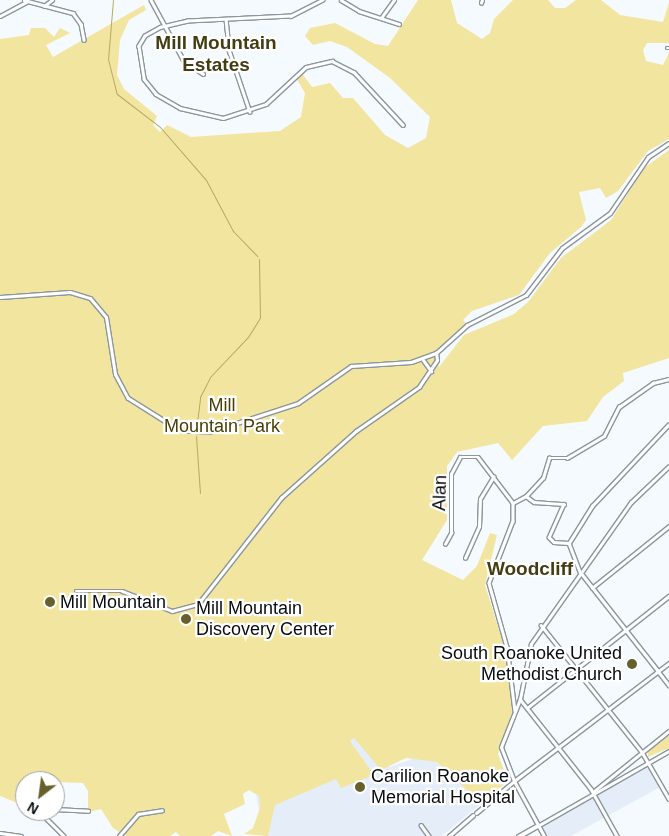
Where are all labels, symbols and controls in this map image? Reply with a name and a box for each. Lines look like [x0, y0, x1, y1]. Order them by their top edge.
district label: Mill Mountain Estates [155, 32, 277, 76]
park label: Mill Mountain Park [164, 395, 280, 438]
street label: Alan [429, 475, 451, 511]
district label: Woodcliff [487, 558, 573, 580]
place label: Mill Mountain [60, 591, 166, 613]
marker: Mill Mountain [44, 596, 56, 608]
place label: Mill Mountain Discovery Center [196, 598, 334, 640]
marker: Mill Mountain Discovery Center [180, 613, 192, 625]
place label: South Roanoke United Methodist Church [441, 643, 622, 686]
marker: South Roanoke United Methodist Church [626, 658, 638, 670]
place label: Carilion Roanoke Memorial Hospital [371, 766, 515, 809]
north arrow [15, 771, 65, 821]
marker: Carilion Roanoke Memorial Hospital [353, 780, 367, 794]
text: N [25, 799, 41, 818]

